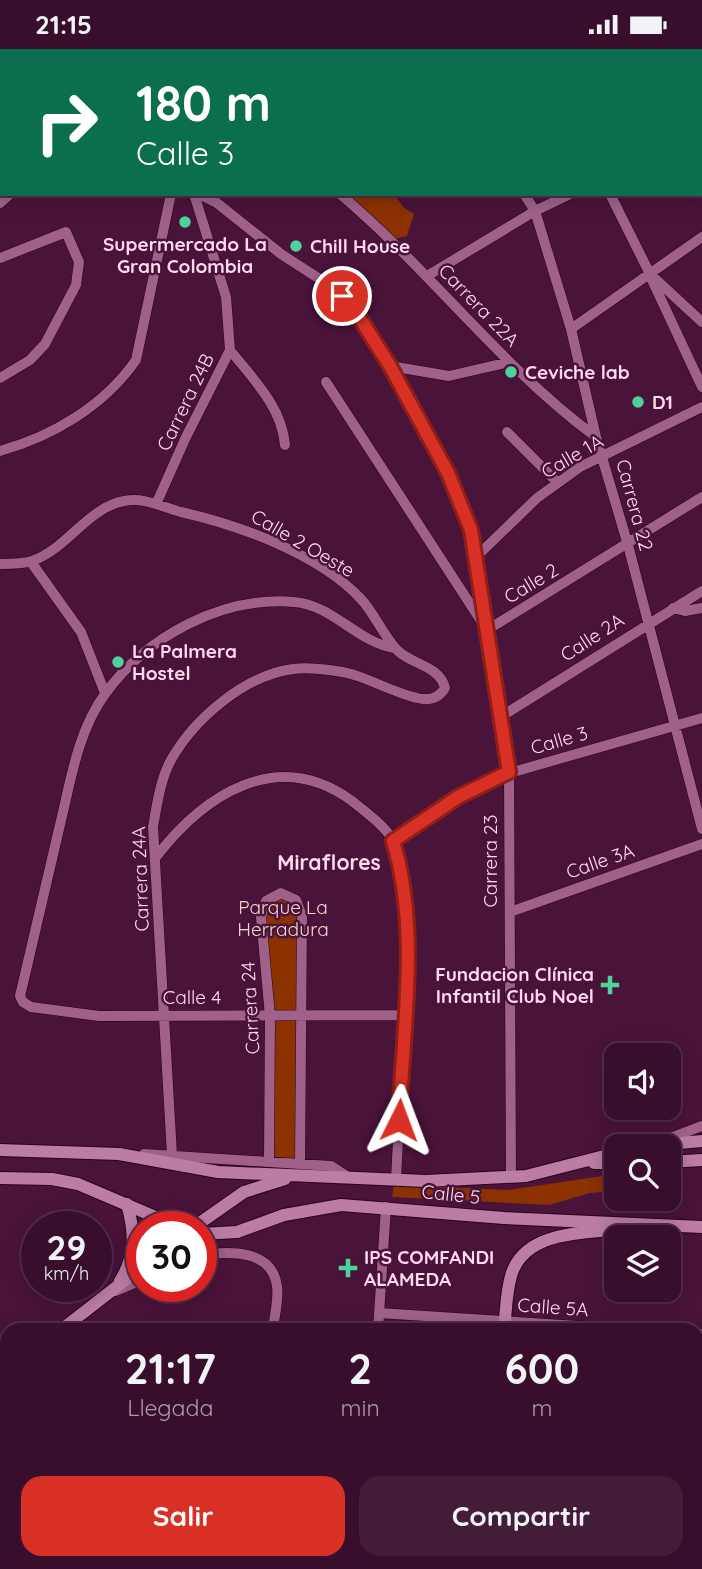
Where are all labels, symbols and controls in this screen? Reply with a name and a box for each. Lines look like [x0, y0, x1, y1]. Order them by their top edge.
text: 21:15 [35, 8, 92, 41]
text: 180 m [136, 72, 271, 133]
icon: right [21, 77, 112, 168]
text: Calle 3 [136, 133, 234, 173]
marker: Supermercado La Gran Colombia [177, 214, 193, 230]
place label: Supermercado La Gran Colombia [103, 232, 267, 278]
place label: Chill House [310, 234, 410, 258]
marker: Chill House [288, 238, 304, 254]
street label: Carrera 22A [434, 259, 524, 351]
pin [312, 266, 372, 326]
icon: arrive [323, 277, 361, 315]
street label: Carrera 24B [151, 349, 219, 455]
place label: Ceviche lab [525, 360, 630, 384]
marker: Ceviche lab [503, 364, 519, 380]
place label: D1 [652, 390, 673, 414]
marker: D1 [630, 394, 646, 410]
street label: Calle 1A [537, 429, 607, 483]
street label: Carrera 22 [611, 457, 659, 553]
street label: Calle 2 Oeste [247, 504, 359, 582]
street label: Calle 2 [500, 558, 562, 608]
street label: Calle 2A [556, 608, 628, 666]
place label: La Palmera Hostel [132, 639, 237, 685]
marker: La Palmera Hostel [110, 654, 126, 670]
street label: Calle 3 [528, 720, 590, 760]
street label: Carrera 23 [478, 814, 502, 908]
street label: Carrera 24A [126, 826, 154, 932]
street label: Calle 3A [563, 838, 637, 884]
district label: Miraflores [277, 849, 381, 875]
park label: Parque La Herradura [237, 895, 329, 941]
street label: Carrera 24 [236, 961, 264, 1055]
place label: Fundacion Clínica Infantil Club Noel [435, 962, 594, 1008]
marker: Fundacion Clínica Infantil Club Noel [600, 975, 620, 995]
street label: Calle 4 [163, 985, 221, 1009]
map controls [604, 1043, 681, 1302]
button: sound [604, 1043, 681, 1120]
position arrow [362, 1083, 436, 1157]
button: search [604, 1134, 681, 1211]
street label: Calle 5 [421, 1179, 481, 1209]
speed limit sign: 30 [126, 1211, 217, 1302]
text: 29 [47, 1225, 86, 1269]
button: layers [604, 1225, 681, 1302]
place label: IPS COMFANDI ALAMEDA [364, 1245, 494, 1291]
marker: IPS COMFANDI ALAMEDA [338, 1258, 358, 1278]
text: km/h [44, 1262, 89, 1285]
street label: Calle 5A [517, 1293, 589, 1321]
text: 21:17 [125, 1342, 216, 1395]
text: 2 [348, 1342, 372, 1395]
text: 600 [504, 1342, 579, 1395]
text: Llegada [127, 1393, 213, 1422]
text: min [341, 1393, 380, 1422]
text: m [531, 1393, 552, 1422]
button: Salir [21, 1476, 345, 1556]
button: Compartir [359, 1476, 683, 1556]

